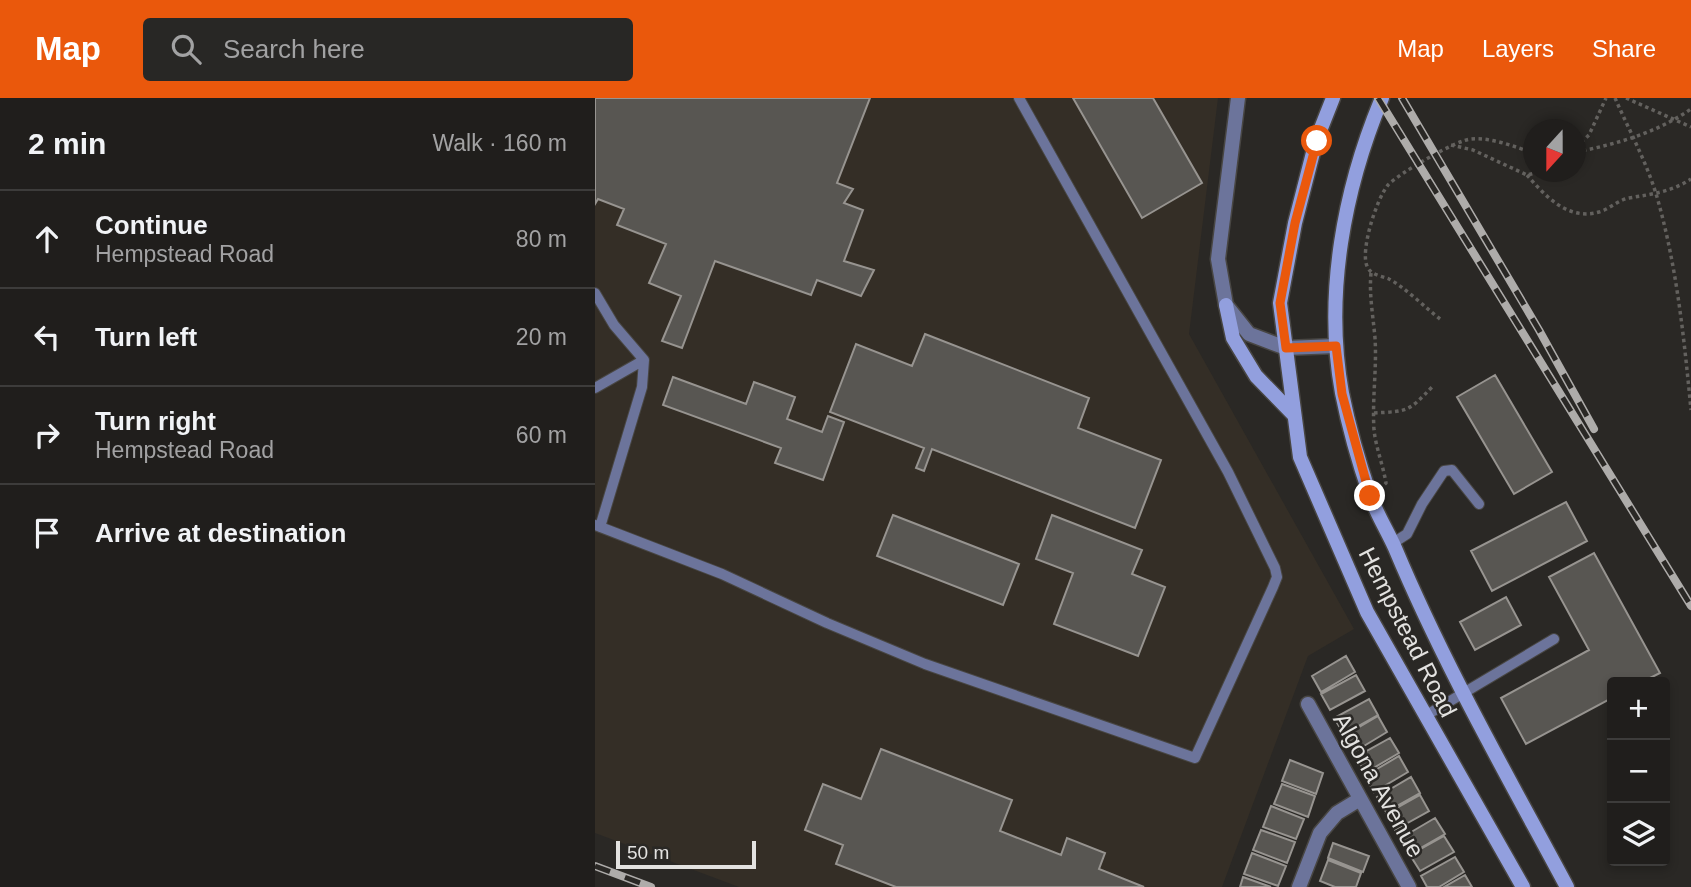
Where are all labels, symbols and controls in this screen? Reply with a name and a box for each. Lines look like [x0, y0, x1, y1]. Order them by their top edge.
search box [143, 18, 633, 81]
text: Map [35, 30, 101, 67]
icon: search [167, 30, 205, 68]
text: Search here [223, 34, 365, 64]
text: Map [1397, 35, 1444, 62]
text: Layers [1482, 35, 1554, 62]
text: Share [1592, 35, 1656, 62]
north arrow [1523, 119, 1586, 182]
route start [1301, 125, 1332, 156]
text: 2 min [28, 127, 106, 160]
text: Walk · 160 m [432, 130, 567, 156]
text: Continue [95, 210, 208, 240]
icon: ahead [28, 220, 66, 258]
text: 80 m [516, 226, 567, 252]
text: Hempstead Road [95, 241, 274, 267]
icon: left [28, 318, 66, 356]
text: Turn left [95, 322, 197, 352]
text: 20 m [516, 324, 567, 350]
text: Turn right [95, 406, 216, 436]
icon: right [28, 416, 66, 454]
text: 60 m [516, 422, 567, 448]
text: Hempstead Road [95, 437, 274, 463]
route end [1354, 480, 1385, 511]
icon: arrive [28, 514, 66, 552]
text: Arrive at destination [95, 518, 346, 548]
street label: Hempstead Road [1354, 543, 1462, 721]
map controls [1607, 677, 1670, 866]
button: + [1607, 677, 1670, 740]
street label: Algona Avenue [1328, 708, 1430, 862]
button: − [1607, 740, 1670, 803]
button: layers [1607, 803, 1670, 866]
scale bar [616, 838, 756, 870]
text: 50 m [627, 842, 669, 863]

